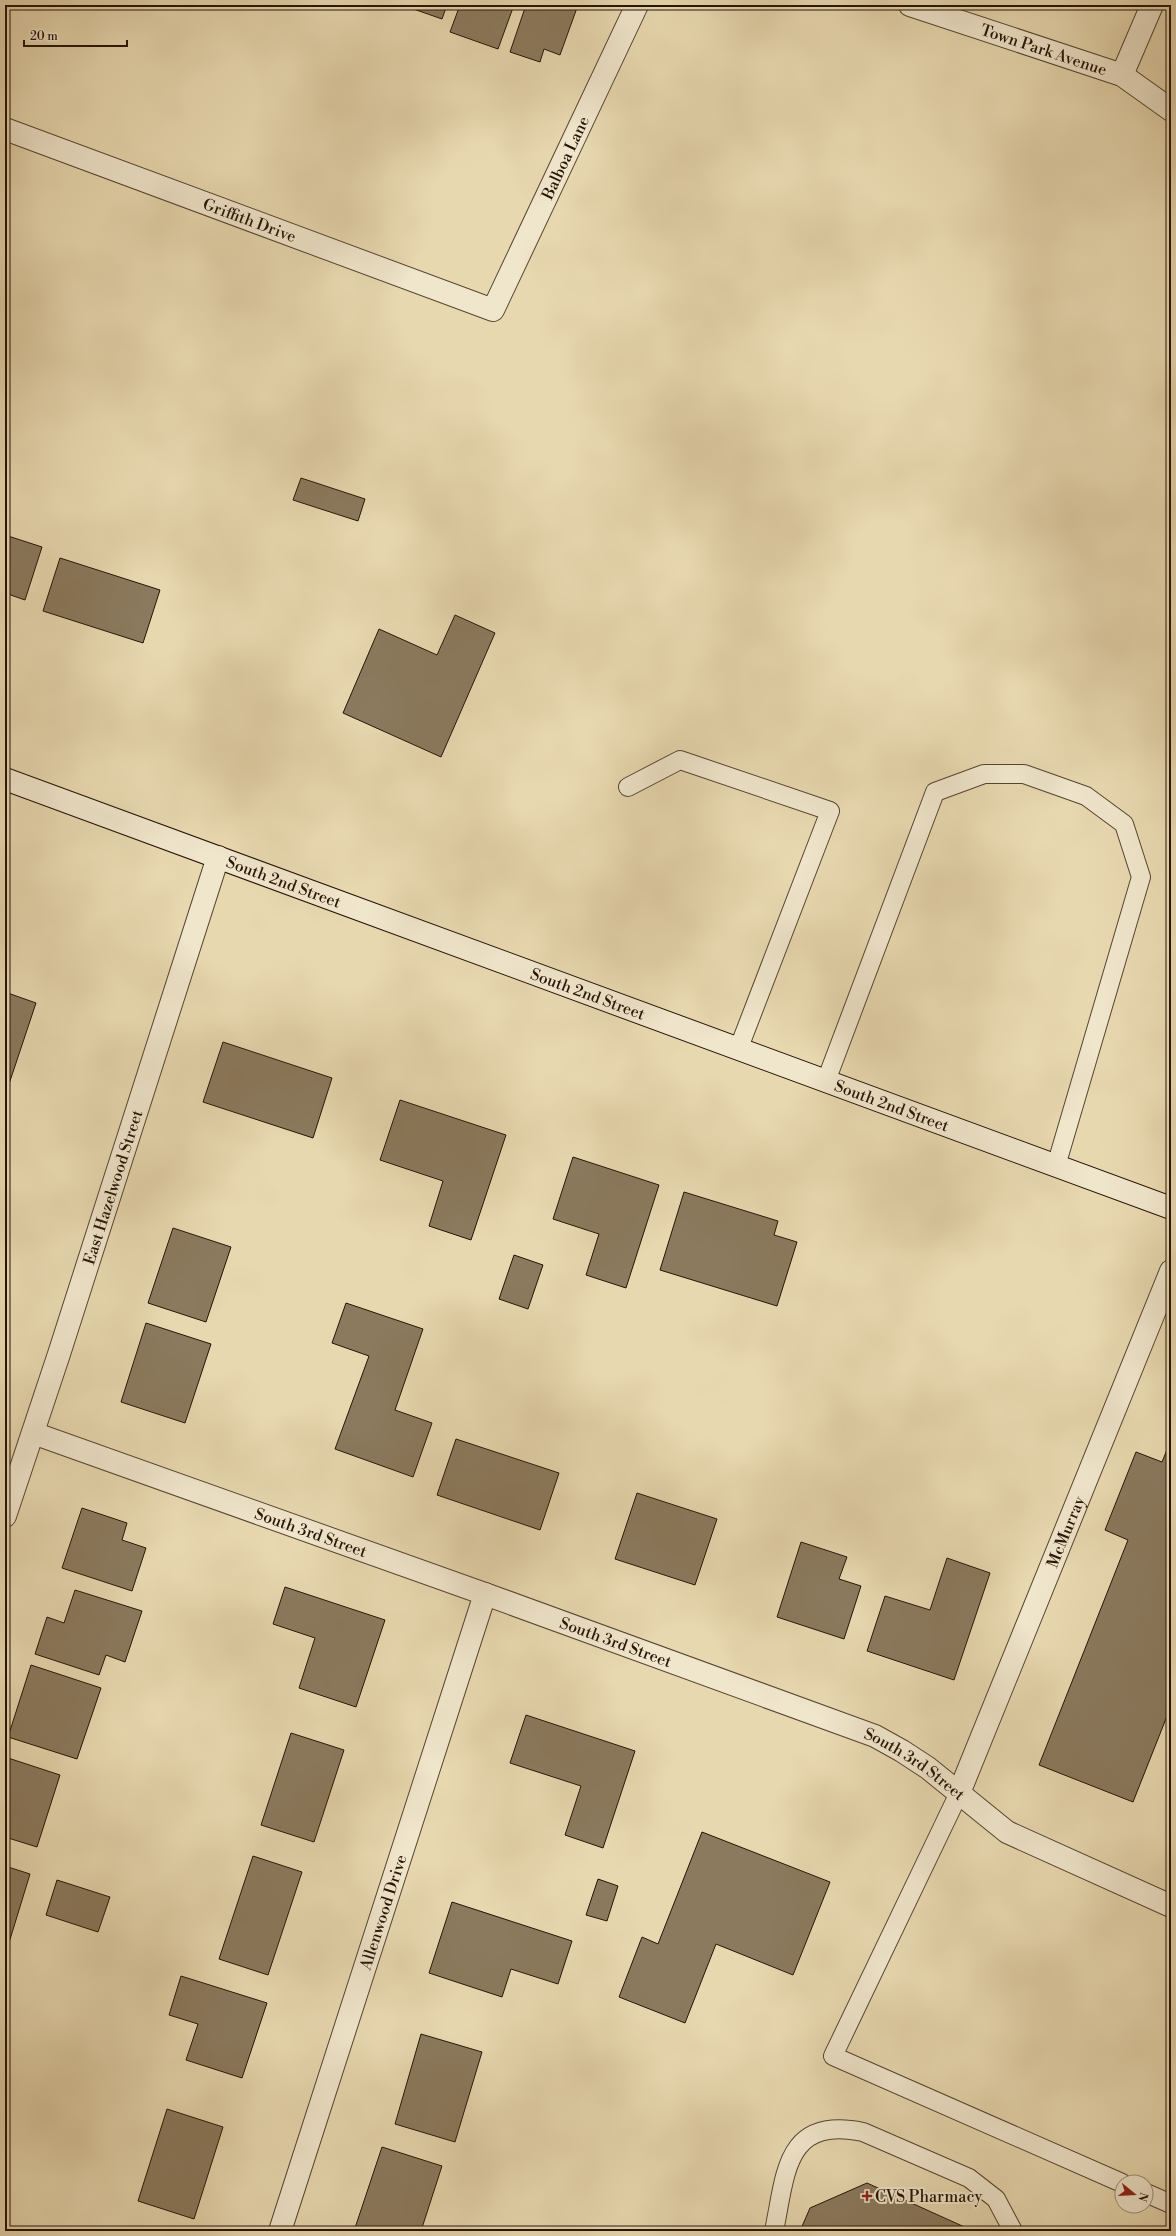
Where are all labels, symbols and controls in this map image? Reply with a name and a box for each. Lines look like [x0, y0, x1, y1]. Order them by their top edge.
street label: Town Park Avenue [978, 20, 1109, 80]
scale bar [24, 22, 127, 48]
text: 20 m [30, 29, 58, 44]
street label: Balboa Lane [537, 113, 594, 204]
street label: Griffith Drive [200, 194, 299, 247]
street label: South 2nd Street [223, 852, 344, 913]
street label: South 2nd Street [527, 964, 648, 1025]
street label: South 2nd Street [831, 1076, 952, 1137]
street label: East Hazelwood Street [79, 1107, 148, 1267]
street label: McMurray [1043, 1493, 1090, 1571]
street label: South 3rd Street [252, 1504, 370, 1562]
street label: South 3rd Street [557, 1613, 674, 1672]
street label: South 3rd Street [861, 1724, 969, 1805]
street label: Allenwood Drive [355, 1852, 412, 1974]
north arrow [1114, 2174, 1154, 2214]
place label: CVS Pharmacy [875, 2187, 982, 2207]
text: N [1134, 2190, 1151, 2203]
marker: CVS Pharmacy [862, 2191, 872, 2201]

